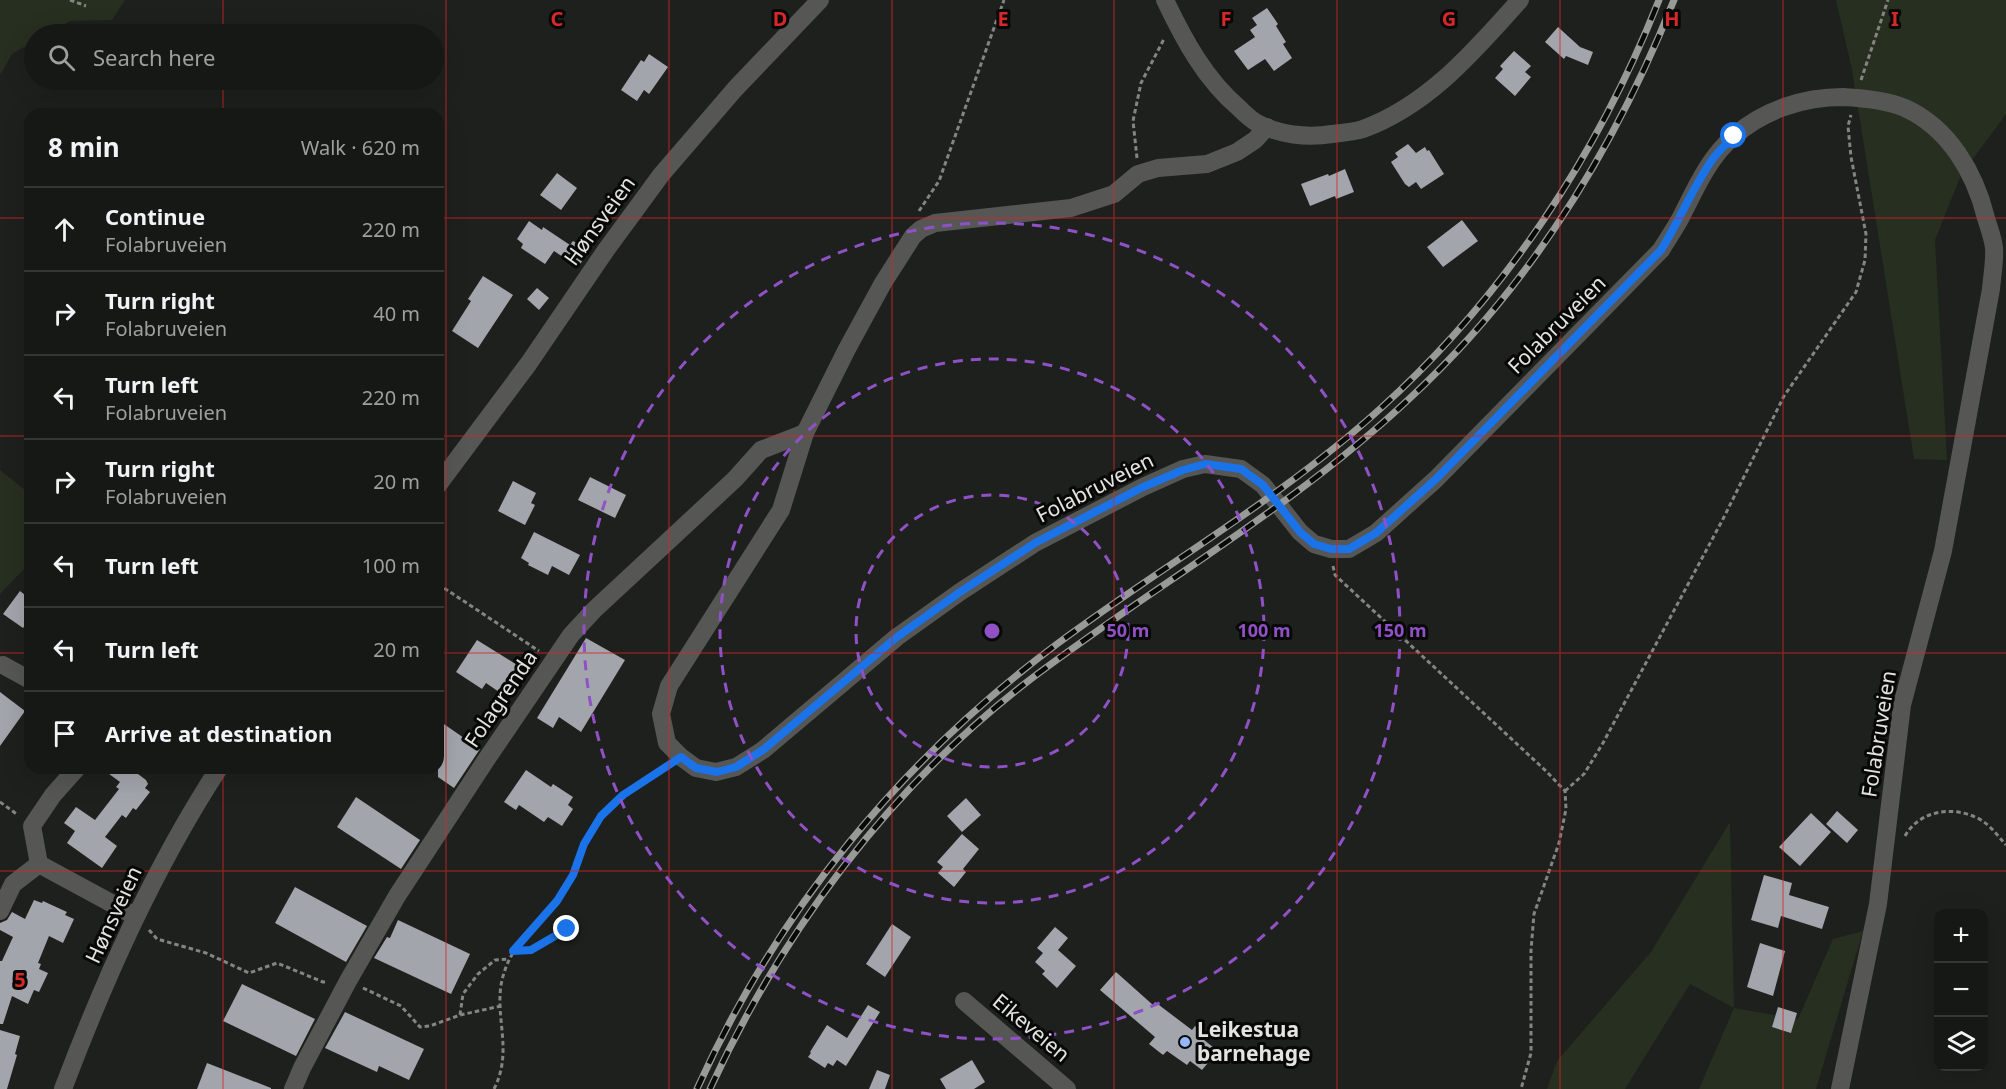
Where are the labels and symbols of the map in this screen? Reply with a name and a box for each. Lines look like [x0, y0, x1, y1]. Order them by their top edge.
text: C [551, 5, 564, 32]
text: D [773, 5, 787, 32]
text: E [997, 5, 1009, 32]
text: F [1221, 5, 1231, 32]
text: G [1442, 5, 1456, 32]
text: H [1664, 5, 1680, 32]
text: I [1891, 5, 1899, 32]
route start [1720, 122, 1746, 148]
street label: Hønsveien [557, 170, 641, 271]
street label: Folabruveien [1501, 269, 1611, 379]
street label: Folabruveien [1031, 446, 1158, 529]
text: 50 m [1107, 618, 1149, 642]
text: 100 m [1237, 618, 1291, 642]
text: 150 m [1373, 618, 1427, 642]
centre of rings [982, 621, 1002, 641]
street label: Folagrenda [457, 644, 543, 752]
street label: Folabruveien [1854, 668, 1902, 799]
street label: Hønsveien [78, 862, 148, 968]
route end [553, 915, 579, 941]
text: 5 [14, 966, 26, 993]
street label: Eikeveien [987, 987, 1076, 1068]
place label: Leikestua barnehage [1197, 1015, 1310, 1067]
marker: Leikestua barnehage [1178, 1035, 1192, 1049]

